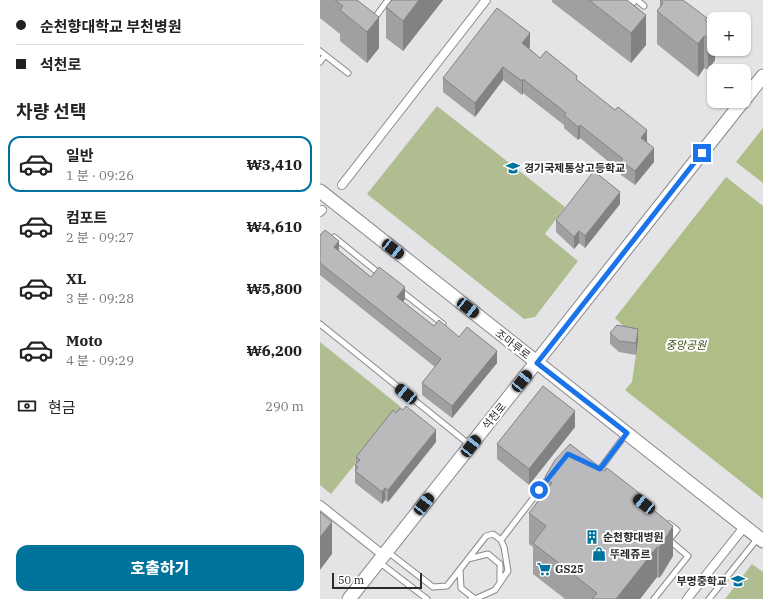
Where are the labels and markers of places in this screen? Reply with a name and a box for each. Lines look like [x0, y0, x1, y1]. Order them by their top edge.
school or university icon: 경기국제통상고등학교 [505, 160, 521, 176]
place label: 경기국제통상고등학교 [524, 161, 625, 175]
building icon: 순천향대병원 [584, 529, 600, 545]
place label: 순천향대병원 [603, 530, 664, 544]
shop icon: 뚜레쥬르 [591, 546, 607, 562]
place label: 뚜레쥬르 [610, 547, 650, 561]
supermarket icon: GS25 [536, 561, 552, 577]
place label: GS25 [555, 562, 584, 576]
school or university icon: 부명중학교 [730, 573, 746, 589]
place label: 부명중학교 [676, 574, 727, 588]

